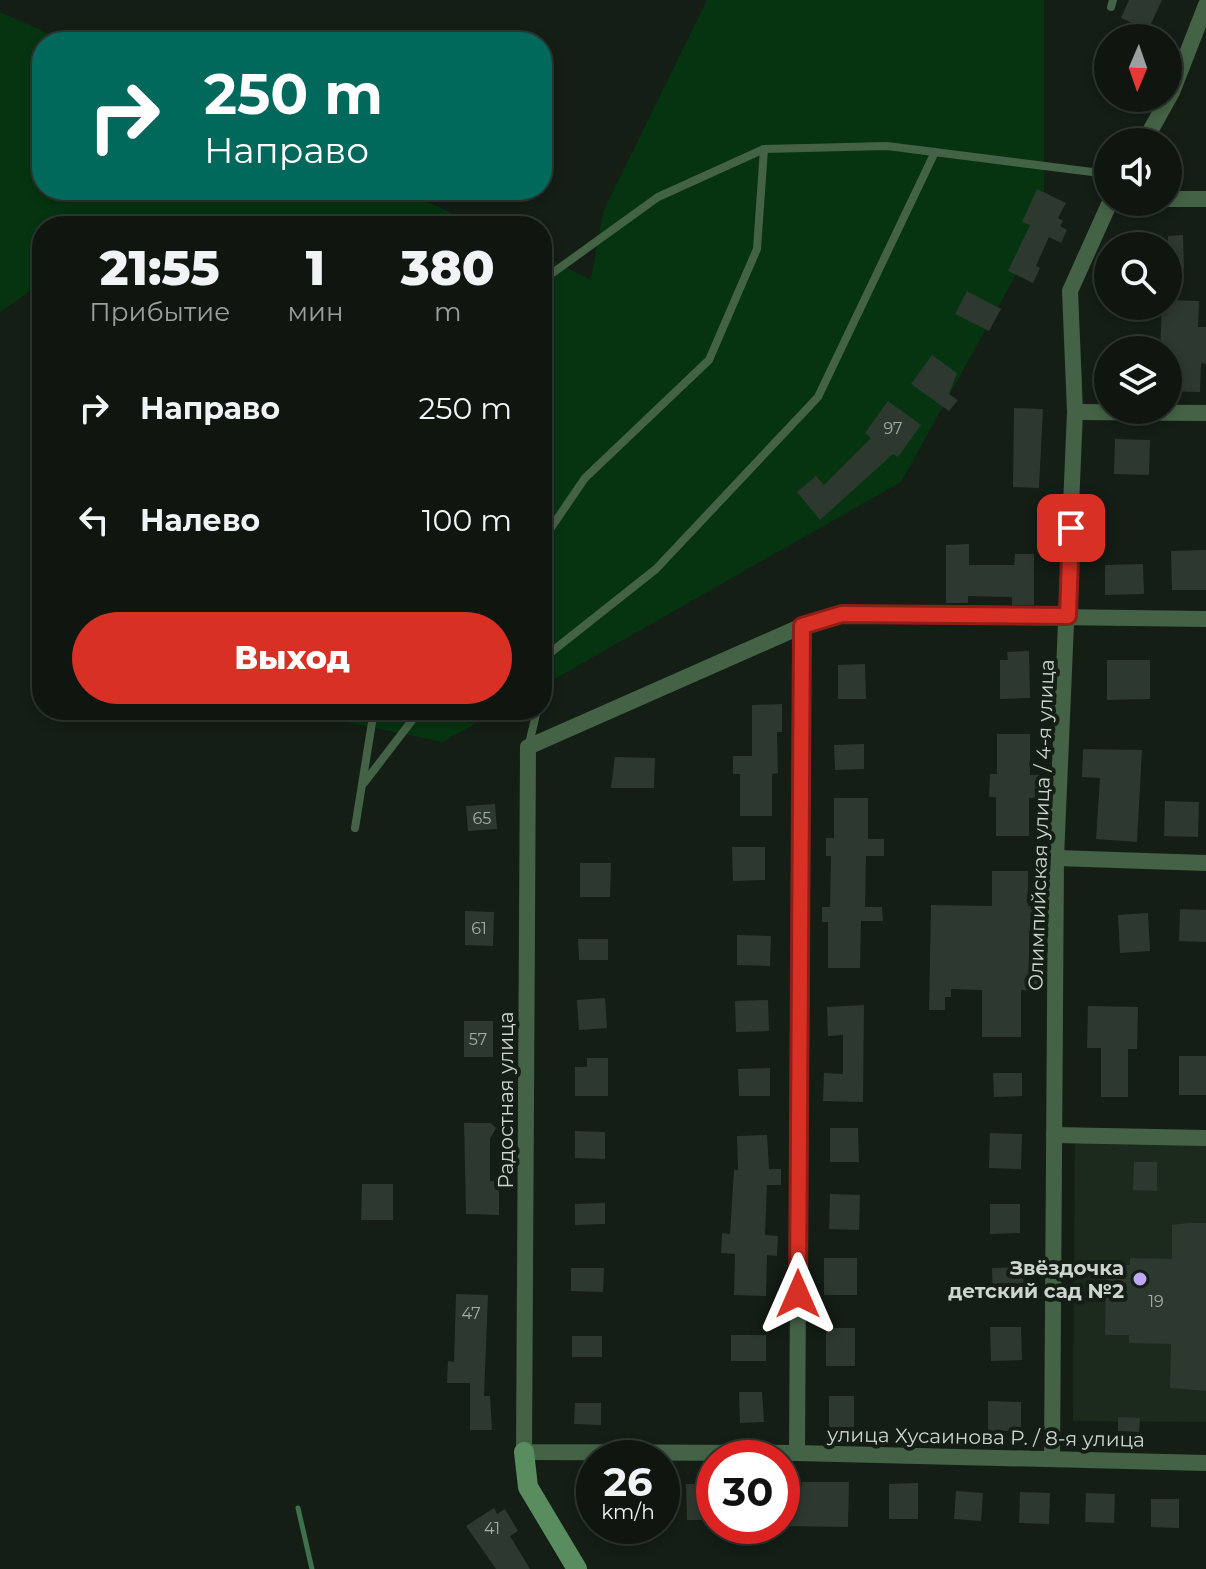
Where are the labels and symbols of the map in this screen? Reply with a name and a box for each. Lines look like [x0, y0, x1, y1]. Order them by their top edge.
north arrow [1094, 24, 1182, 112]
house number: 97 [883, 419, 903, 438]
pin [1037, 494, 1105, 562]
street label: Олимпийская улица / 4-я улица [1023, 659, 1059, 991]
house number: 65 [473, 809, 491, 828]
house number: 61 [471, 919, 487, 938]
street label: Радостная улица [494, 1012, 518, 1188]
house number: 57 [469, 1030, 487, 1049]
position arrow [756, 1252, 840, 1336]
place label: Звёздочка детский сад №2 [948, 1256, 1124, 1303]
marker: Звёздочка детский сад №2 [1131, 1270, 1149, 1288]
house number: 19 [1148, 1292, 1164, 1311]
house number: 47 [461, 1304, 481, 1323]
street label: улица Хусаинова Р. / 8-я улица [826, 1422, 1145, 1452]
speed limit sign: 30 [696, 1440, 800, 1544]
house number: 41 [484, 1519, 500, 1538]

